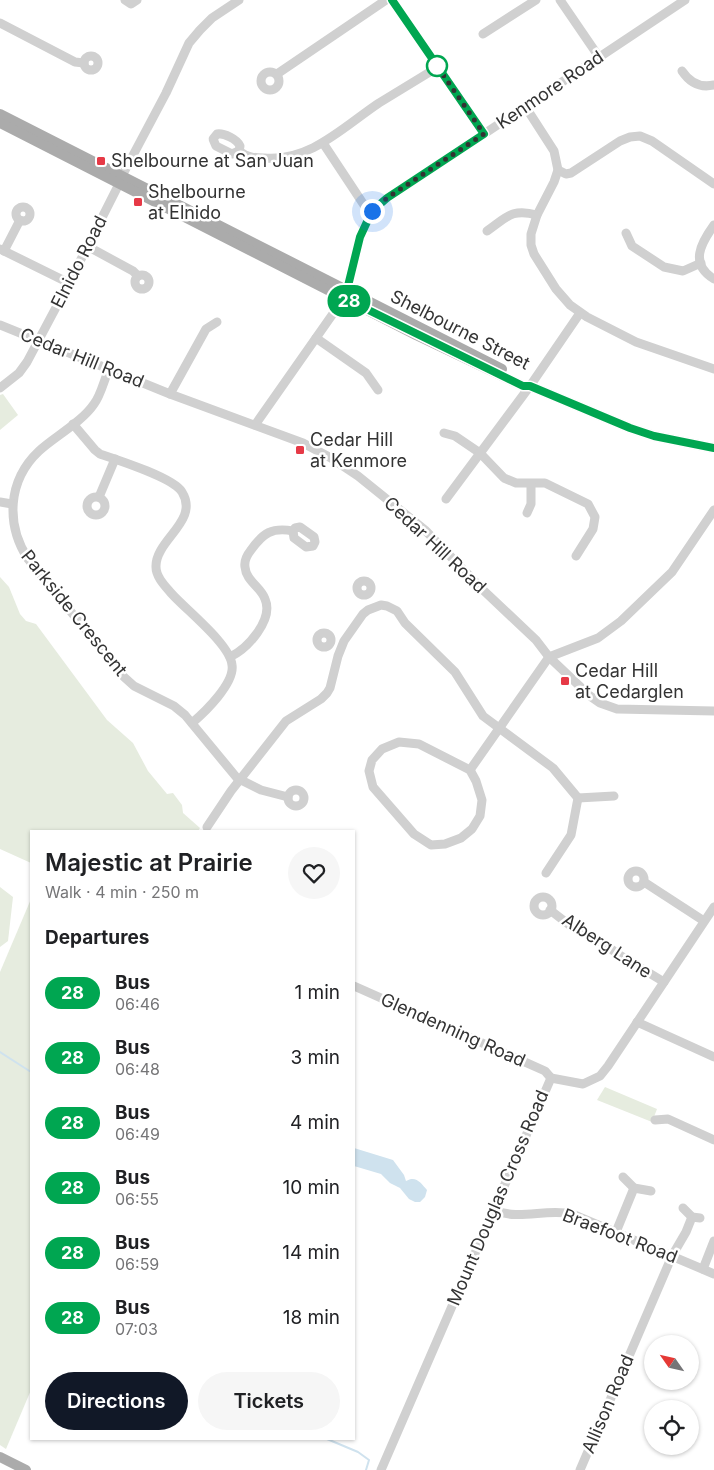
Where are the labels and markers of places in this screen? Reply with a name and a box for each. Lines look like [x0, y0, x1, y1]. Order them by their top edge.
unlabelled marker [426, 55, 448, 77]
place label: Shelbourne at San Juan [111, 150, 314, 171]
marker: Shelbourne at San Juan [95, 155, 107, 167]
place label: Shelbourne at Elnido [148, 181, 246, 223]
marker: Shelbourne at Elnido [132, 196, 144, 208]
place label: Cedar Hill at Kenmore [310, 429, 407, 471]
marker: Cedar Hill at Kenmore [294, 444, 306, 456]
place label: Cedar Hill at Cedarglen [575, 660, 684, 702]
marker: Cedar Hill at Cedarglen [559, 675, 571, 687]

